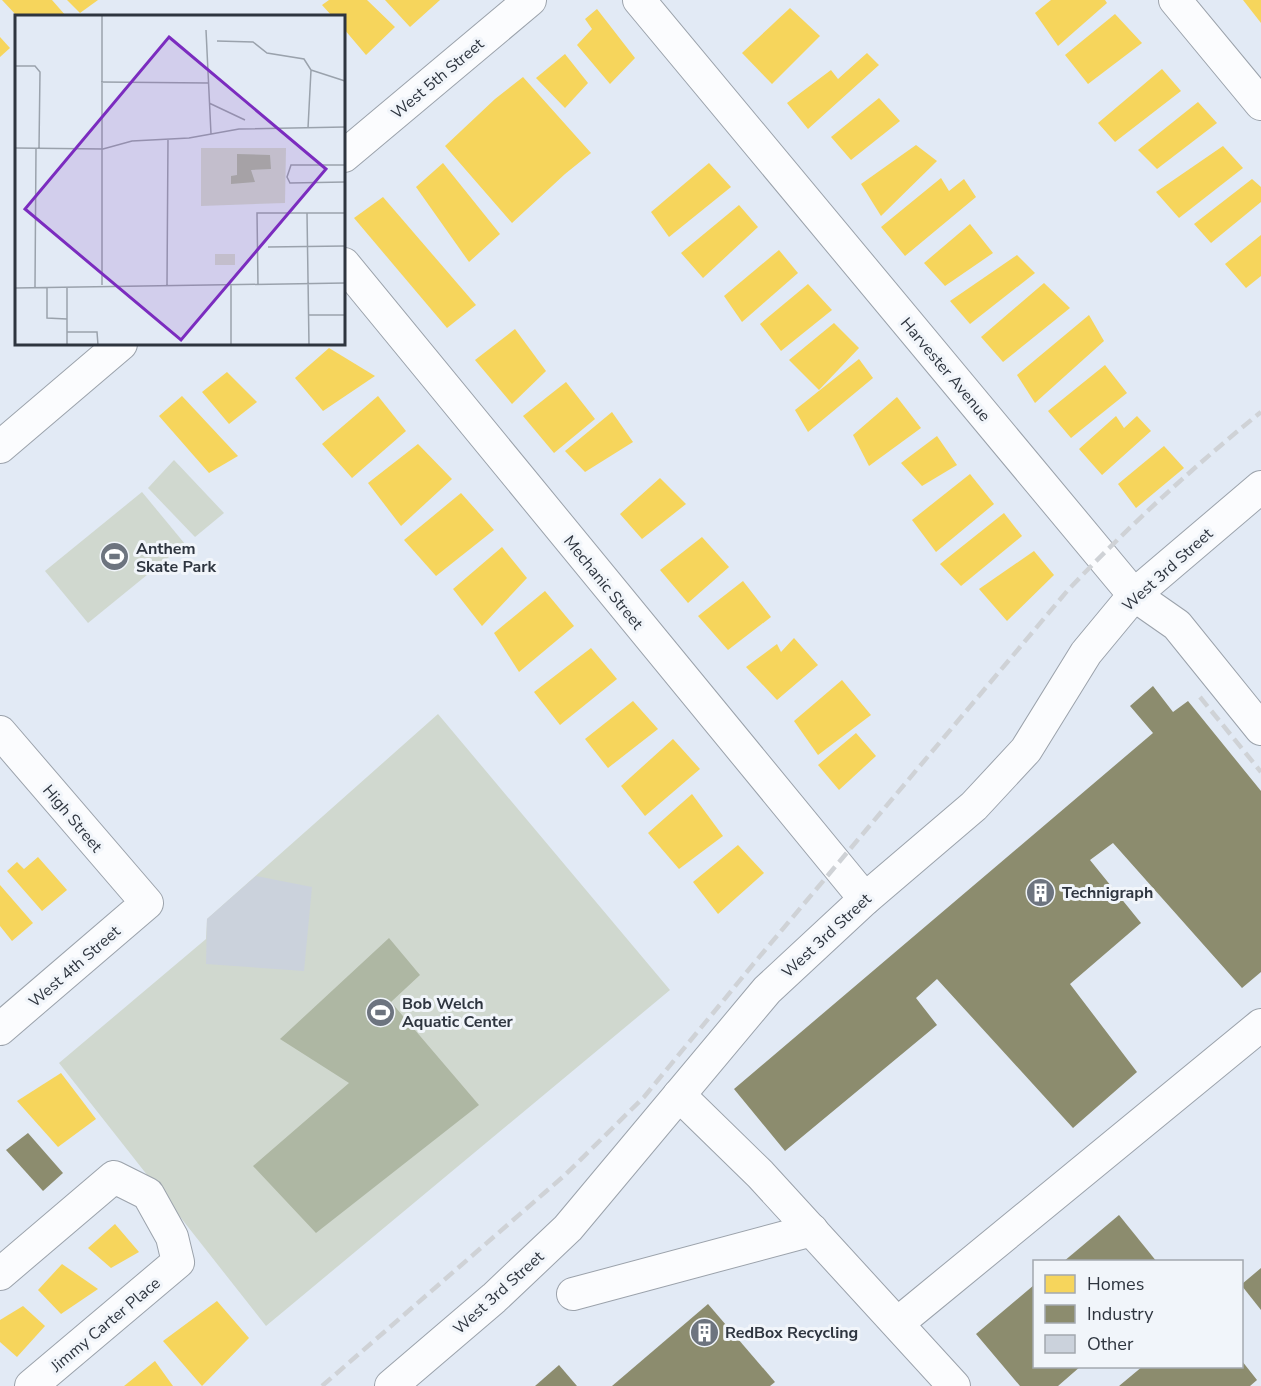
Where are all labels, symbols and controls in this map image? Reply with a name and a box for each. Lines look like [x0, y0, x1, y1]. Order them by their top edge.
inset map [15, 15, 345, 345]
street label: West 5th Street [387, 33, 489, 124]
street label: Harvester Avenue [895, 313, 995, 426]
street label: West 3rd Street [1118, 523, 1218, 616]
street label: Mechanic Street [558, 531, 648, 635]
place label: Anthem Skate Park [136, 538, 216, 578]
sports icon: Anthem Skate Park [99, 541, 131, 573]
street label: High Street [37, 780, 107, 857]
building icon: Technigraph [1025, 876, 1057, 908]
place label: Technigraph [1062, 882, 1153, 904]
street label: West 3rd Street [777, 888, 876, 983]
street label: West 4th Street [24, 921, 125, 1013]
place label: Bob Welch Aquatic Center [402, 993, 514, 1033]
sports icon: Bob Welch Aquatic Center [365, 996, 397, 1028]
street label: West 3rd Street [449, 1246, 549, 1339]
legend [1033, 1260, 1243, 1368]
street label: Jimmy Carter Place [45, 1272, 165, 1378]
text: Homes [1087, 1272, 1144, 1296]
text: Industry [1087, 1302, 1154, 1326]
building icon: RedBox Recycling [688, 1316, 720, 1348]
place label: RedBox Recycling [725, 1322, 858, 1344]
text: Other [1087, 1332, 1134, 1356]

